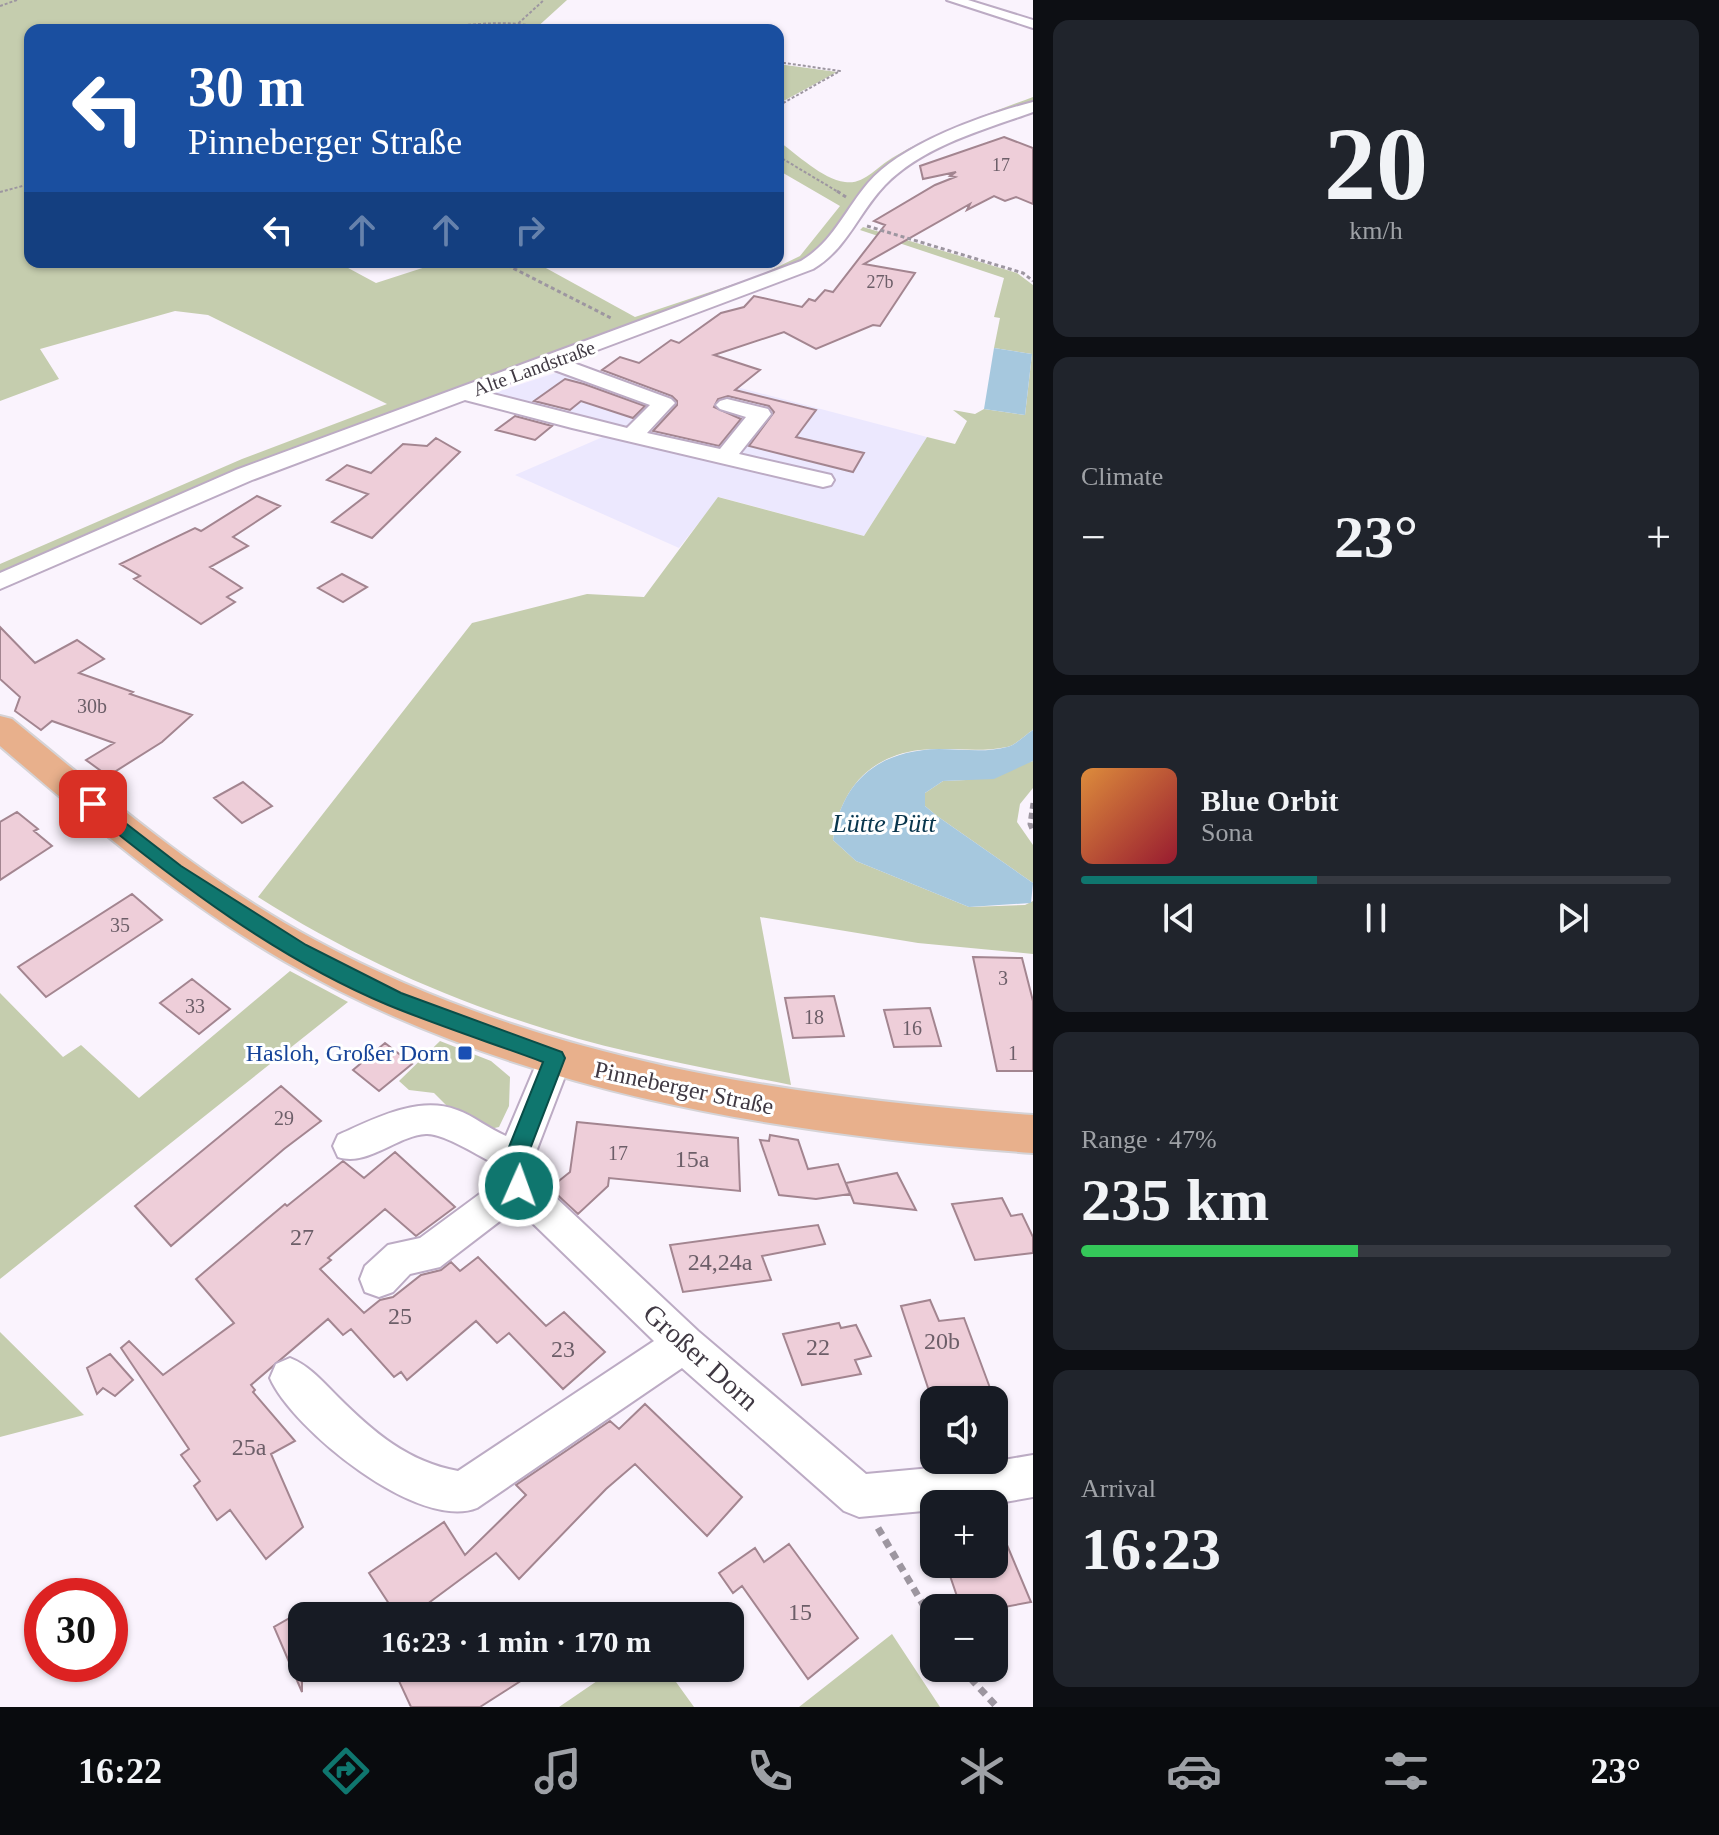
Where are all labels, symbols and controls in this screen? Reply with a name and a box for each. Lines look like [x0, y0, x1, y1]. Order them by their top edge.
icon: left [56, 56, 160, 160]
text: 30 m [188, 56, 305, 118]
text: 20 [1324, 106, 1428, 221]
text: Pinneberger Straße [188, 122, 462, 162]
house number: 17 [992, 155, 1010, 175]
icon: left [256, 208, 300, 252]
icon: ahead [340, 208, 384, 252]
icon: ahead [424, 208, 468, 252]
icon: right [508, 208, 552, 252]
text: km/h [1349, 216, 1403, 245]
house number: 27b [867, 272, 894, 292]
street label: Alte Landstraße [470, 336, 598, 400]
text: Climate [1081, 462, 1163, 491]
text: 23° [1334, 504, 1418, 570]
text: − [1081, 513, 1106, 562]
text: + [1646, 513, 1671, 562]
house number: 30b [77, 695, 107, 717]
pin [59, 770, 127, 838]
icon: arrive [71, 782, 115, 826]
text: Blue Orbit [1201, 784, 1339, 817]
water label: Lütte Pütt [831, 809, 936, 838]
text: Sona [1201, 818, 1253, 847]
icon: previous [1157, 896, 1201, 940]
icon: pause [1354, 896, 1398, 940]
icon: next [1551, 896, 1595, 940]
house number: 35 [110, 914, 130, 936]
house number: 3 [998, 967, 1008, 989]
house number: 33 [185, 995, 205, 1017]
house number: 18 [804, 1006, 824, 1028]
house number: 16 [902, 1017, 922, 1039]
place label: Hasloh, Großer Dorn [246, 1040, 449, 1066]
house number: 1 [1008, 1042, 1018, 1064]
marker: Hasloh, Großer Dorn [456, 1044, 474, 1062]
street label: Pinneberger Straße [592, 1056, 776, 1120]
house number: 29 [274, 1107, 294, 1129]
text: Range · 47% [1081, 1125, 1217, 1154]
house number: 17 [608, 1142, 628, 1164]
position arrow [477, 1144, 561, 1228]
house number: 15a [675, 1146, 710, 1172]
text: 235 km [1081, 1167, 1269, 1233]
house number: 27 [290, 1224, 314, 1250]
house number: 24,24a [688, 1249, 753, 1275]
street label: Großer Dorn [637, 1297, 765, 1417]
house number: 25 [388, 1303, 412, 1329]
house number: 20b [924, 1328, 960, 1354]
house number: 22 [806, 1334, 830, 1360]
house number: 23 [551, 1336, 575, 1362]
map controls [920, 1386, 1008, 1682]
button: sound [920, 1386, 1008, 1474]
house number: 25a [232, 1434, 267, 1460]
text: Arrival [1081, 1474, 1156, 1503]
button: + [920, 1490, 1008, 1578]
text: 16:23 [1081, 1516, 1221, 1582]
speed limit sign: 30 [24, 1578, 128, 1682]
button: − [920, 1594, 1008, 1682]
house number: 15 [788, 1599, 812, 1625]
text: 16:23 · 1 min · 170 m [381, 1625, 651, 1658]
icon: directions [318, 1743, 374, 1799]
icon: music [530, 1743, 586, 1799]
icon: phone [742, 1743, 798, 1799]
icon: climate [954, 1743, 1010, 1799]
icon: car [1166, 1743, 1222, 1799]
icon: filters [1378, 1743, 1434, 1799]
text: 16:22 [78, 1751, 162, 1791]
text: 23° [1590, 1751, 1641, 1791]

